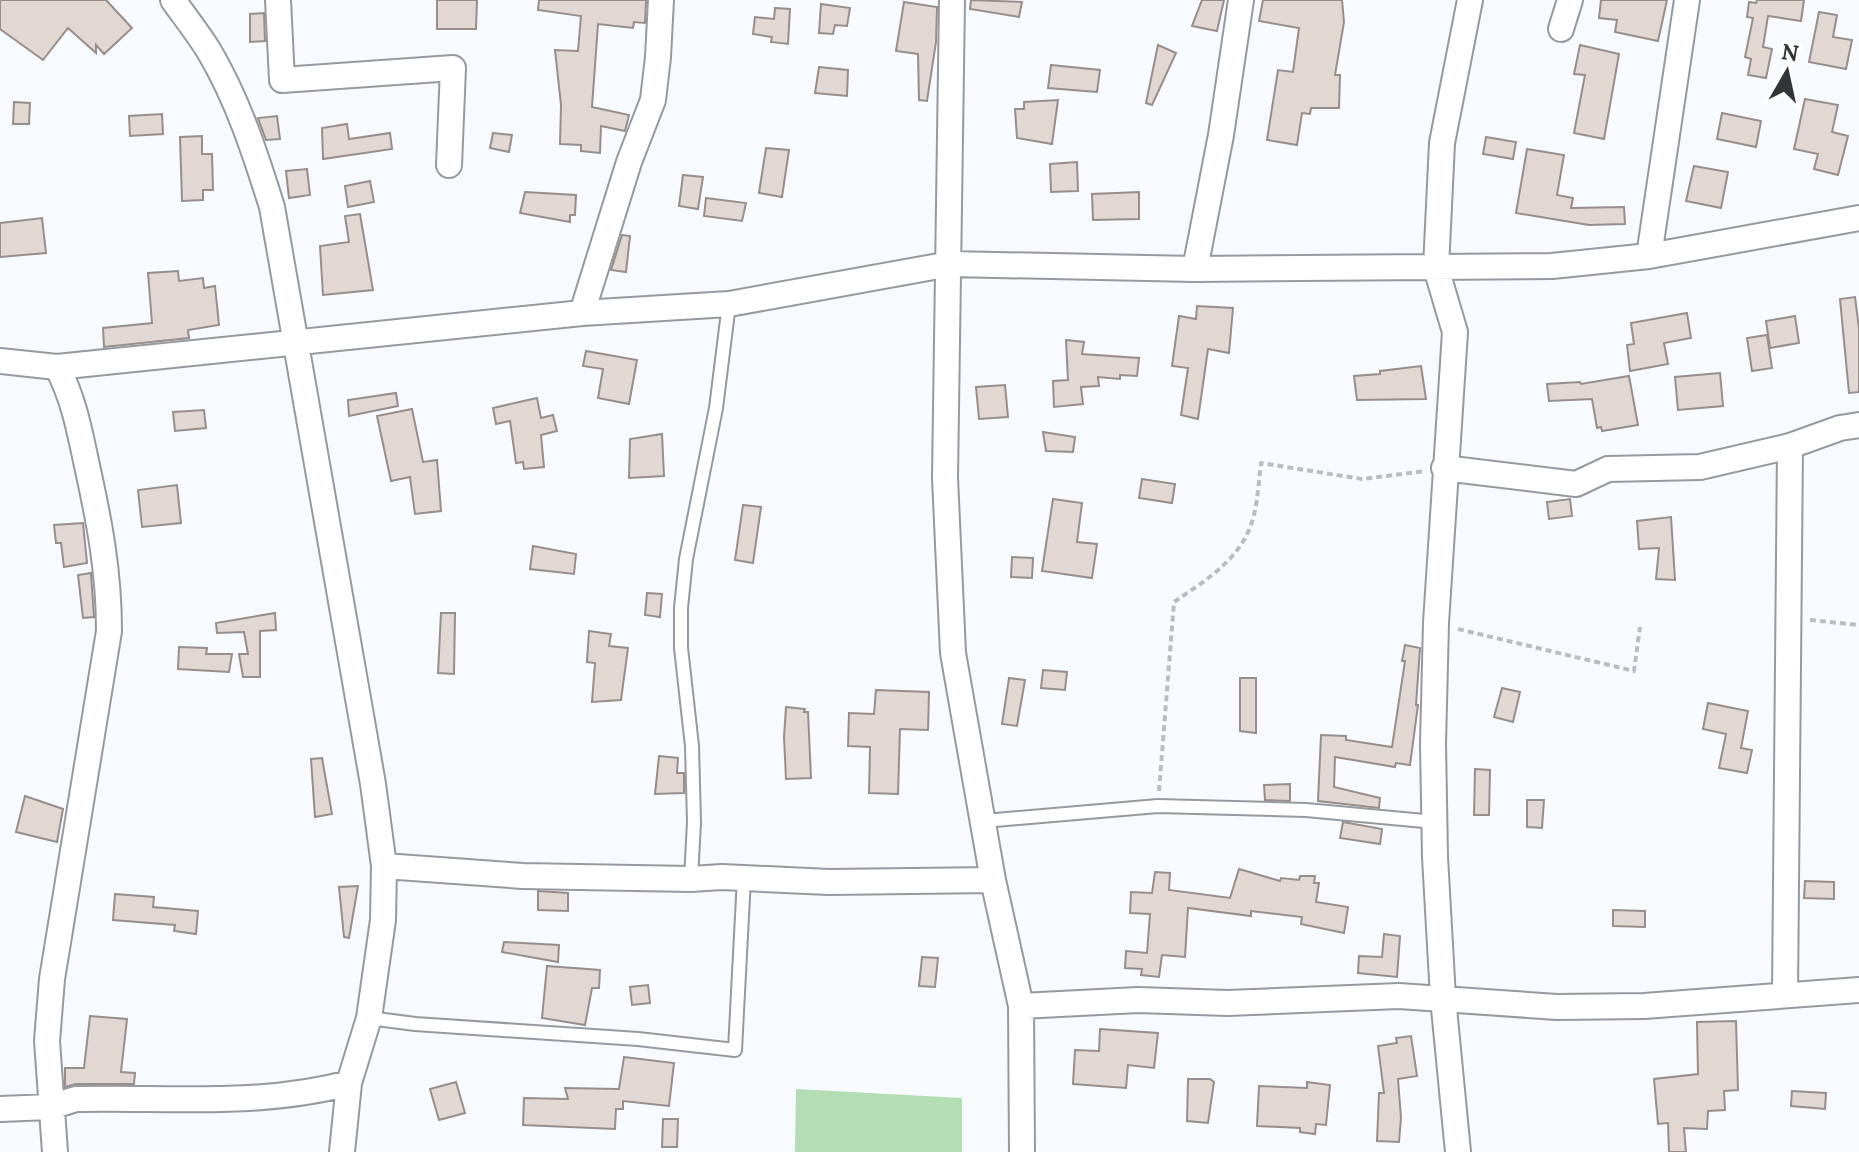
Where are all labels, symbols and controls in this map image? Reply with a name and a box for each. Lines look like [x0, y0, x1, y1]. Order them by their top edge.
north arrow [1747, 32, 1827, 112]
text: N [1780, 37, 1801, 67]

